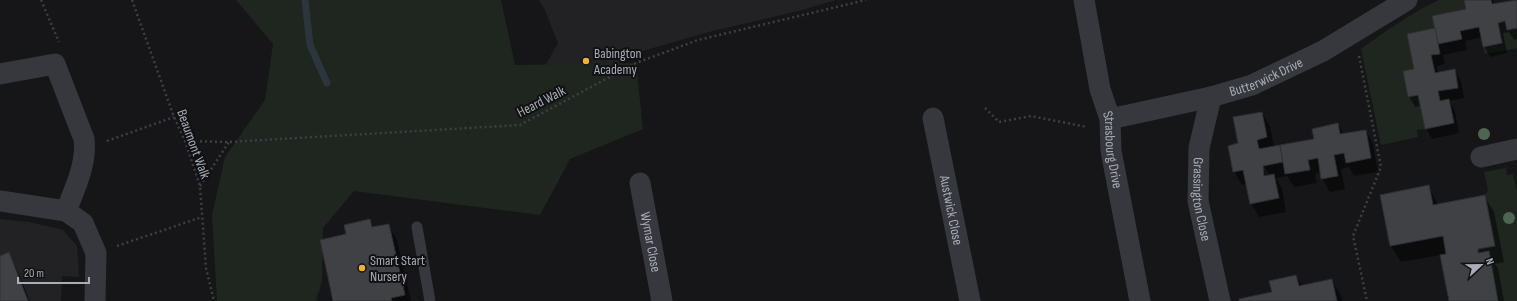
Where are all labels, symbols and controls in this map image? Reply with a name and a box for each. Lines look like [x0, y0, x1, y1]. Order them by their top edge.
place label: Babington Academy [593, 45, 642, 78]
street label: Butterwick Drive [1227, 54, 1306, 100]
marker: Babington Academy [581, 56, 591, 66]
street label: Heard Walk [514, 82, 569, 121]
street label: Beaumont Walk [173, 107, 214, 182]
street label: Strasbourg Drive [1099, 109, 1126, 190]
street label: Grassington Close [1189, 157, 1215, 243]
street label: Austwick Close [936, 173, 966, 247]
street label: Wymar Close [637, 211, 664, 274]
north arrow [1461, 245, 1501, 285]
place label: Smart Start Nursery [370, 252, 425, 285]
text: N [1483, 256, 1497, 267]
scale bar [18, 259, 89, 285]
marker: Smart Start Nursery [357, 263, 367, 273]
text: 20 m [24, 266, 44, 281]

